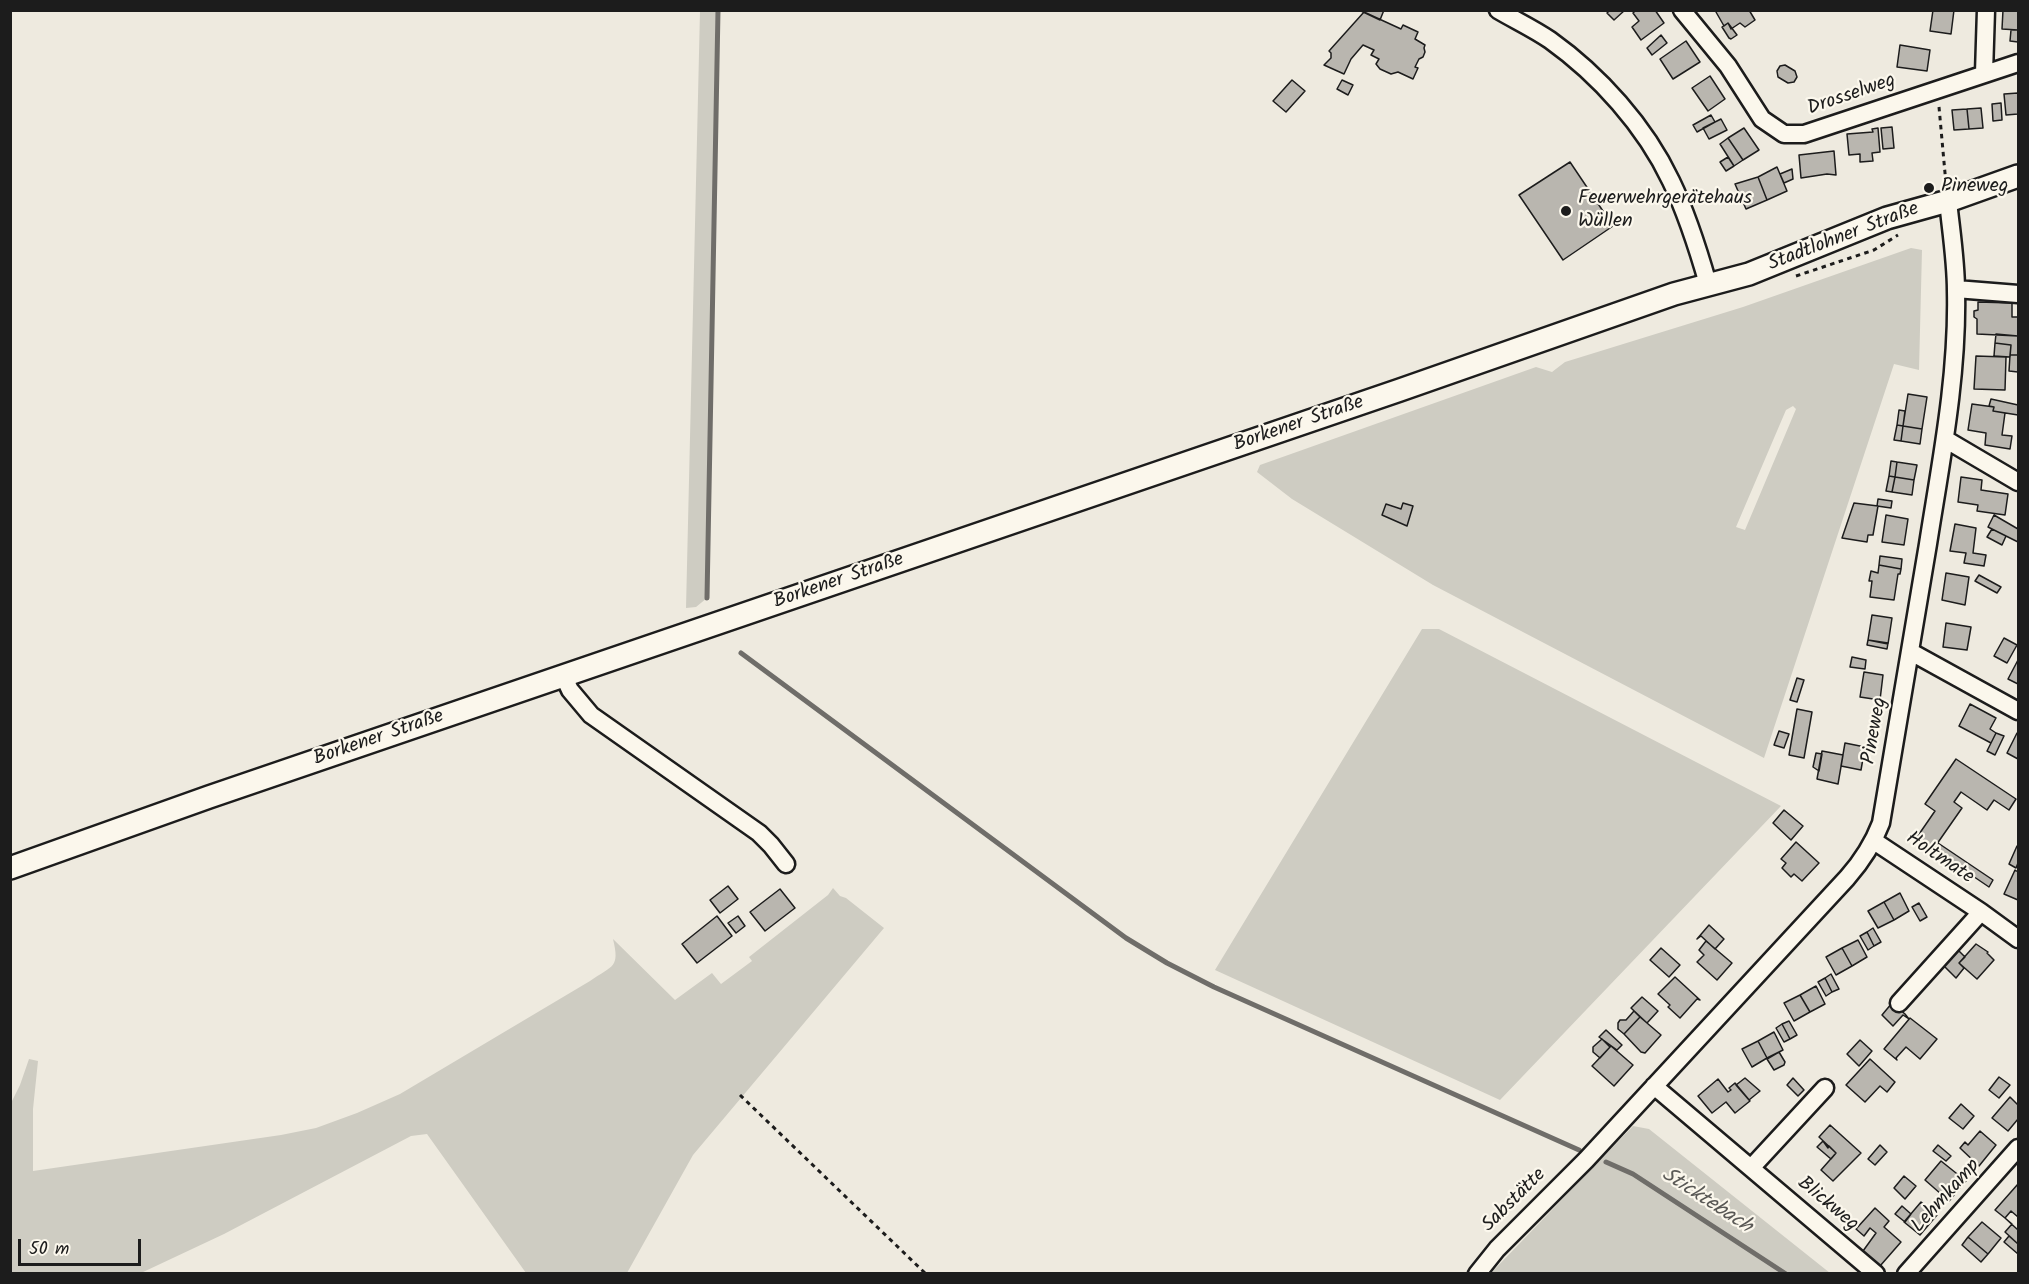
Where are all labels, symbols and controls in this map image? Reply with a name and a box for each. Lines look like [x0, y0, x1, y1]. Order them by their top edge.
street label: Drosselweg [1805, 70, 1899, 122]
place label: Pineweg [1941, 176, 2008, 200]
marker: Pineweg [1922, 181, 1936, 195]
place label: Feuerwehrgerätehaus Wüllen [1578, 188, 1752, 235]
street label: Stadtlohner Straße [1765, 198, 1923, 278]
marker: Feuerwehrgerätehaus Wüllen [1559, 204, 1573, 218]
street label: Borkener Straße [1231, 391, 1367, 459]
street label: Borkener Straße [771, 548, 907, 616]
street label: Pineweg [1858, 696, 1894, 766]
street label: Borkener Straße [311, 705, 447, 773]
street label: Holtmate [1900, 827, 1978, 891]
street label: Lehmkamp [1908, 1155, 1986, 1239]
street label: Sabstätte [1478, 1164, 1552, 1238]
water label: Sticktebach [1656, 1164, 1756, 1240]
street label: Blickweg [1791, 1172, 1863, 1238]
scale bar [21, 1227, 144, 1265]
text: 50 m [29, 1235, 69, 1264]

